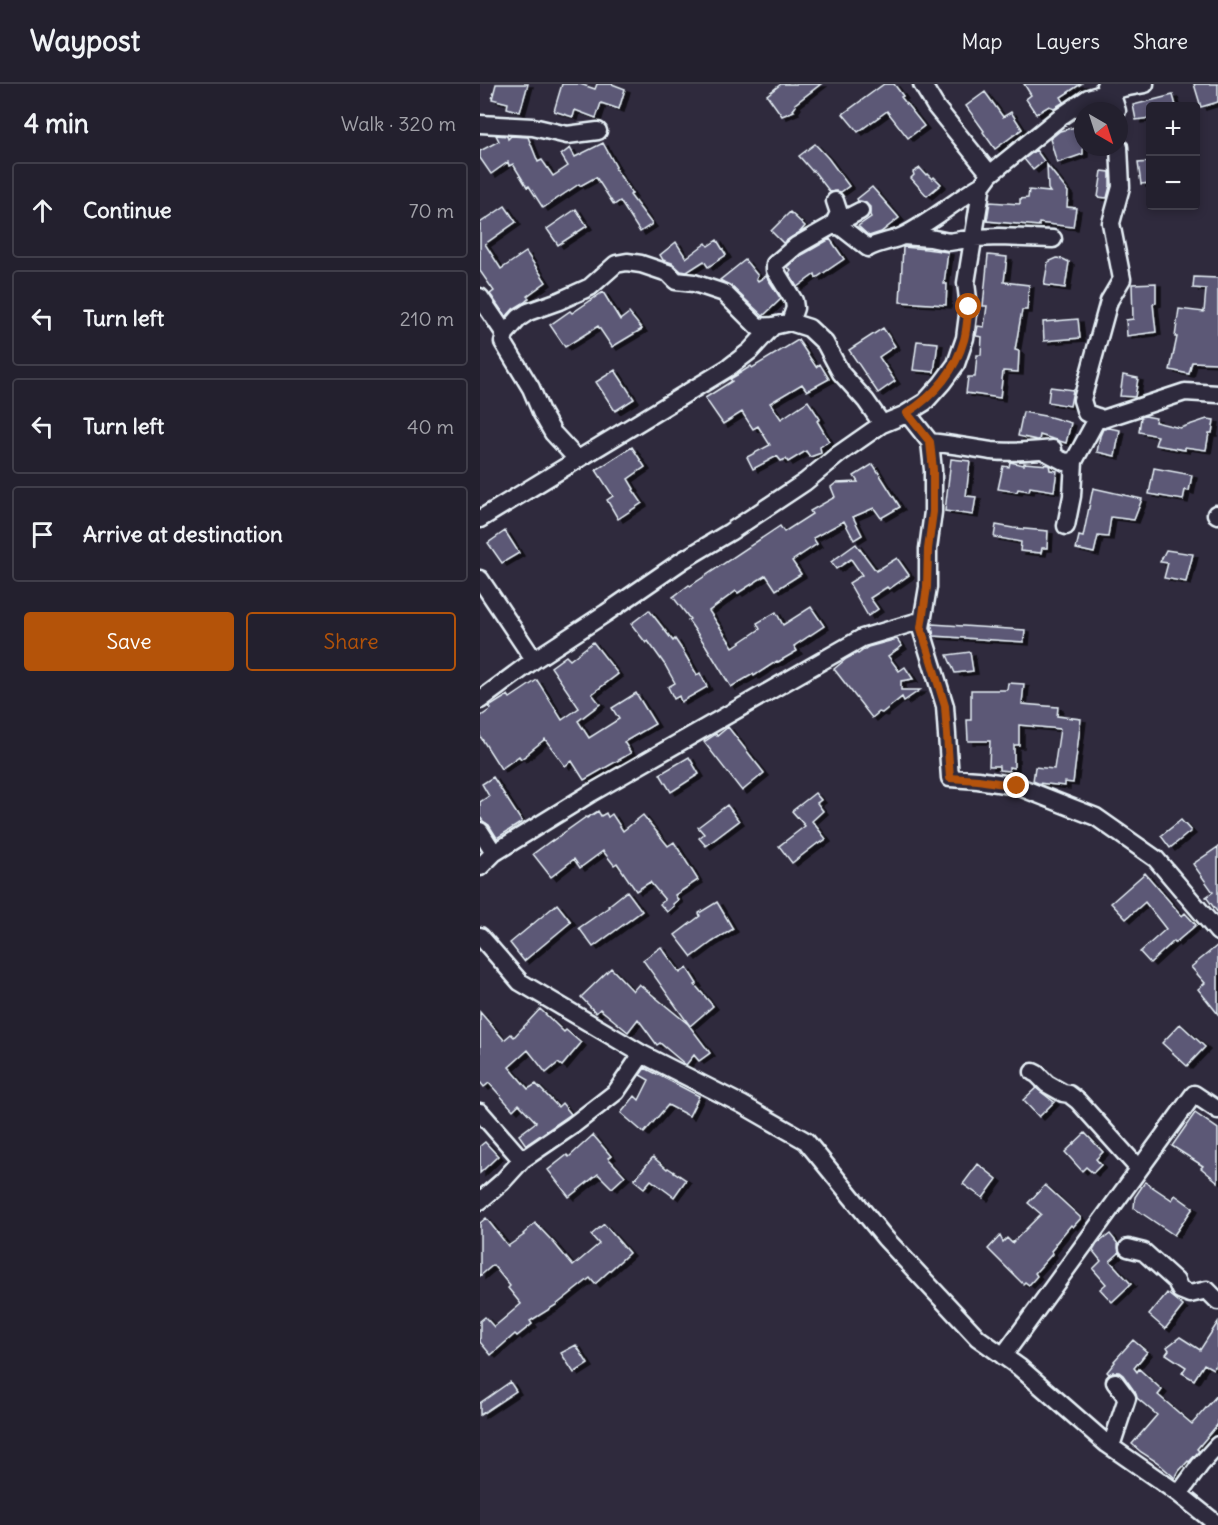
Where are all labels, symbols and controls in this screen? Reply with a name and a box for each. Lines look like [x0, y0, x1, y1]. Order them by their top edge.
text: Waypost [30, 23, 140, 59]
text: Map [962, 28, 1002, 55]
text: Layers [1035, 28, 1100, 55]
text: Share [1133, 28, 1188, 55]
north arrow [1074, 102, 1128, 156]
map controls [1146, 102, 1200, 210]
button: + [1146, 102, 1200, 156]
text: 4 min [24, 107, 89, 140]
text: Walk · 320 m [341, 111, 456, 136]
button: − [1146, 156, 1200, 210]
icon: ahead [26, 194, 59, 227]
text: Continue [83, 196, 172, 224]
text: 70 m [409, 198, 454, 223]
route start [955, 293, 981, 319]
icon: left [26, 302, 59, 335]
text: Turn left [83, 304, 164, 332]
text: 210 m [400, 306, 454, 331]
icon: left [26, 410, 59, 443]
text: Turn left [83, 412, 164, 440]
text: 40 m [407, 414, 454, 439]
icon: arrive [26, 518, 59, 551]
text: Arrive at destination [83, 520, 283, 548]
button: Save [24, 612, 234, 671]
button: Share [246, 612, 456, 671]
route end [1003, 772, 1029, 798]

